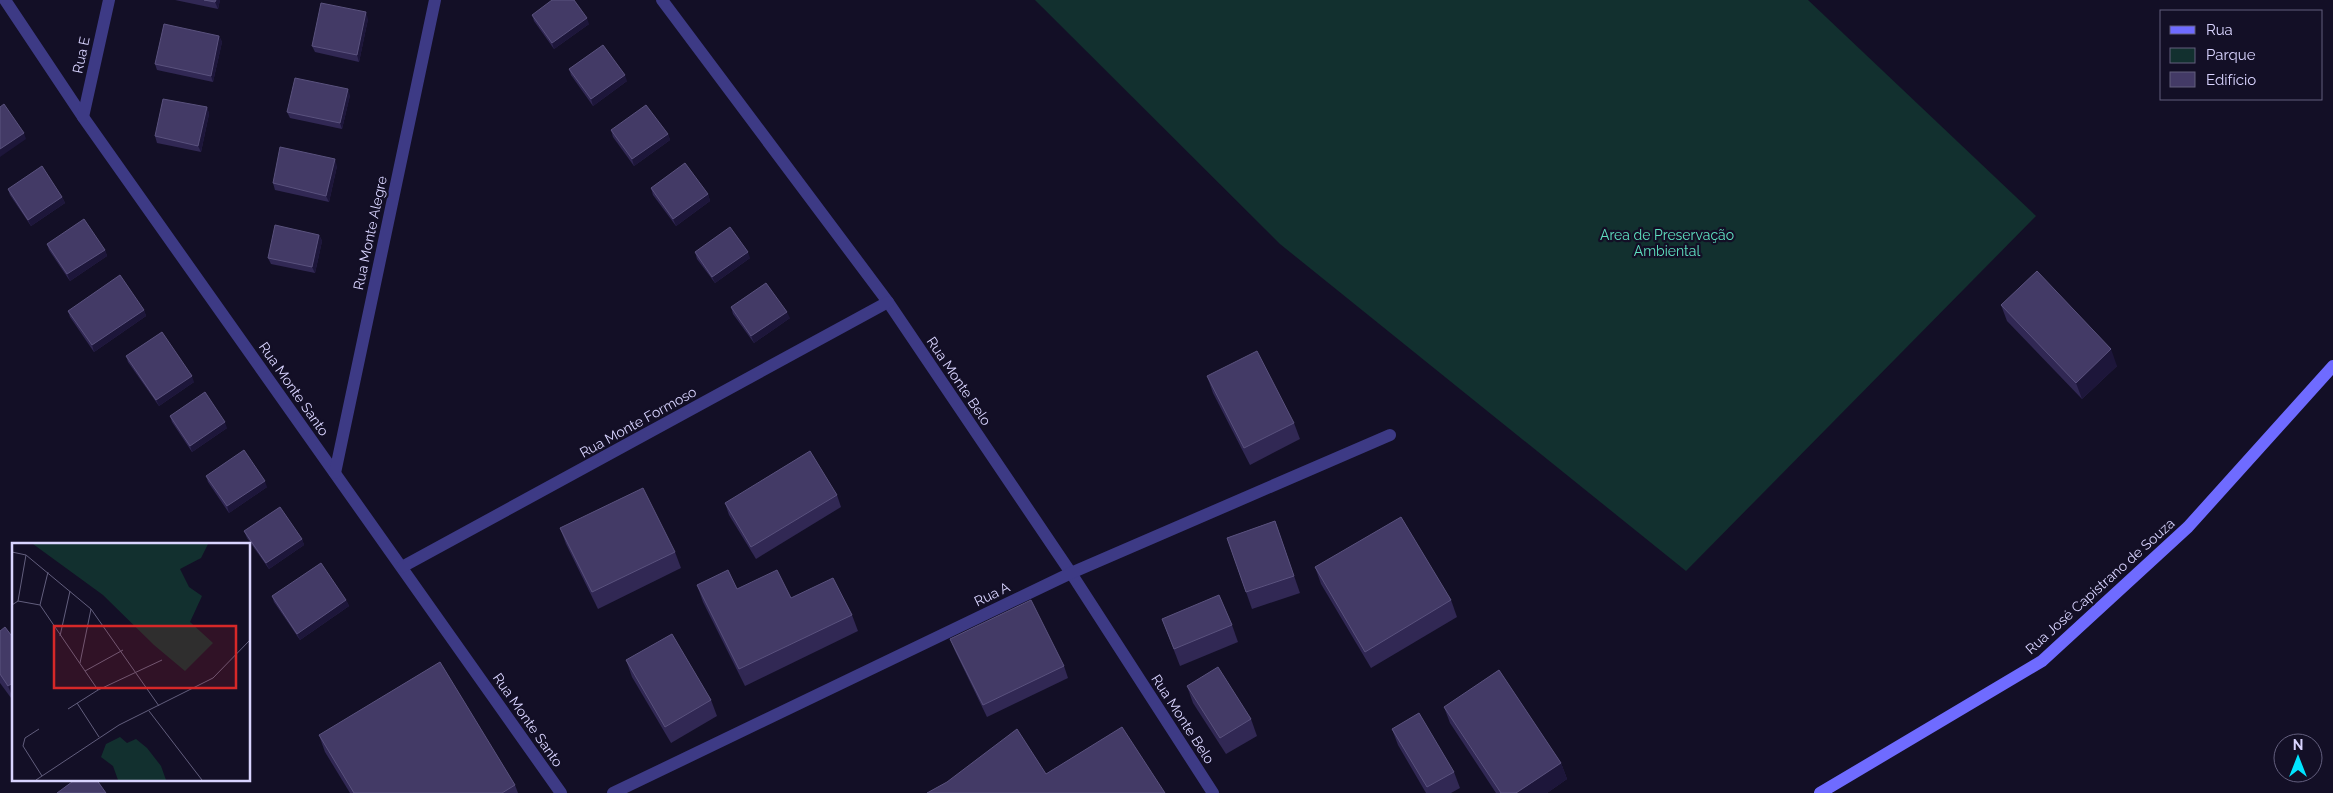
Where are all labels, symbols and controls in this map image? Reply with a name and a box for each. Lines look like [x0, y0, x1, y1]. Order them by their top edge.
legend [2160, 10, 2323, 100]
text: Rua [2206, 21, 2233, 39]
street label: Rua E [69, 35, 93, 75]
text: Parque [2206, 46, 2256, 64]
text: Edifício [2206, 71, 2256, 89]
street label: Rua Monte Alegre [350, 175, 390, 291]
park label: Area de Preservação Ambiental [1600, 227, 1734, 259]
street label: Rua Monte Belo [924, 334, 994, 428]
street label: Rua Monte Santo [256, 339, 332, 439]
street label: Rua Monte Formoso [577, 383, 699, 461]
street label: Rua José Capistrano de Souza [2022, 515, 2178, 657]
inset map [12, 543, 250, 780]
street label: Rua A [972, 578, 1013, 609]
street label: Rua Monte Santo [490, 670, 566, 770]
street label: Rua Monte Belo [1148, 671, 1218, 767]
north arrow [2273, 733, 2323, 783]
text: N [2293, 737, 2303, 753]

